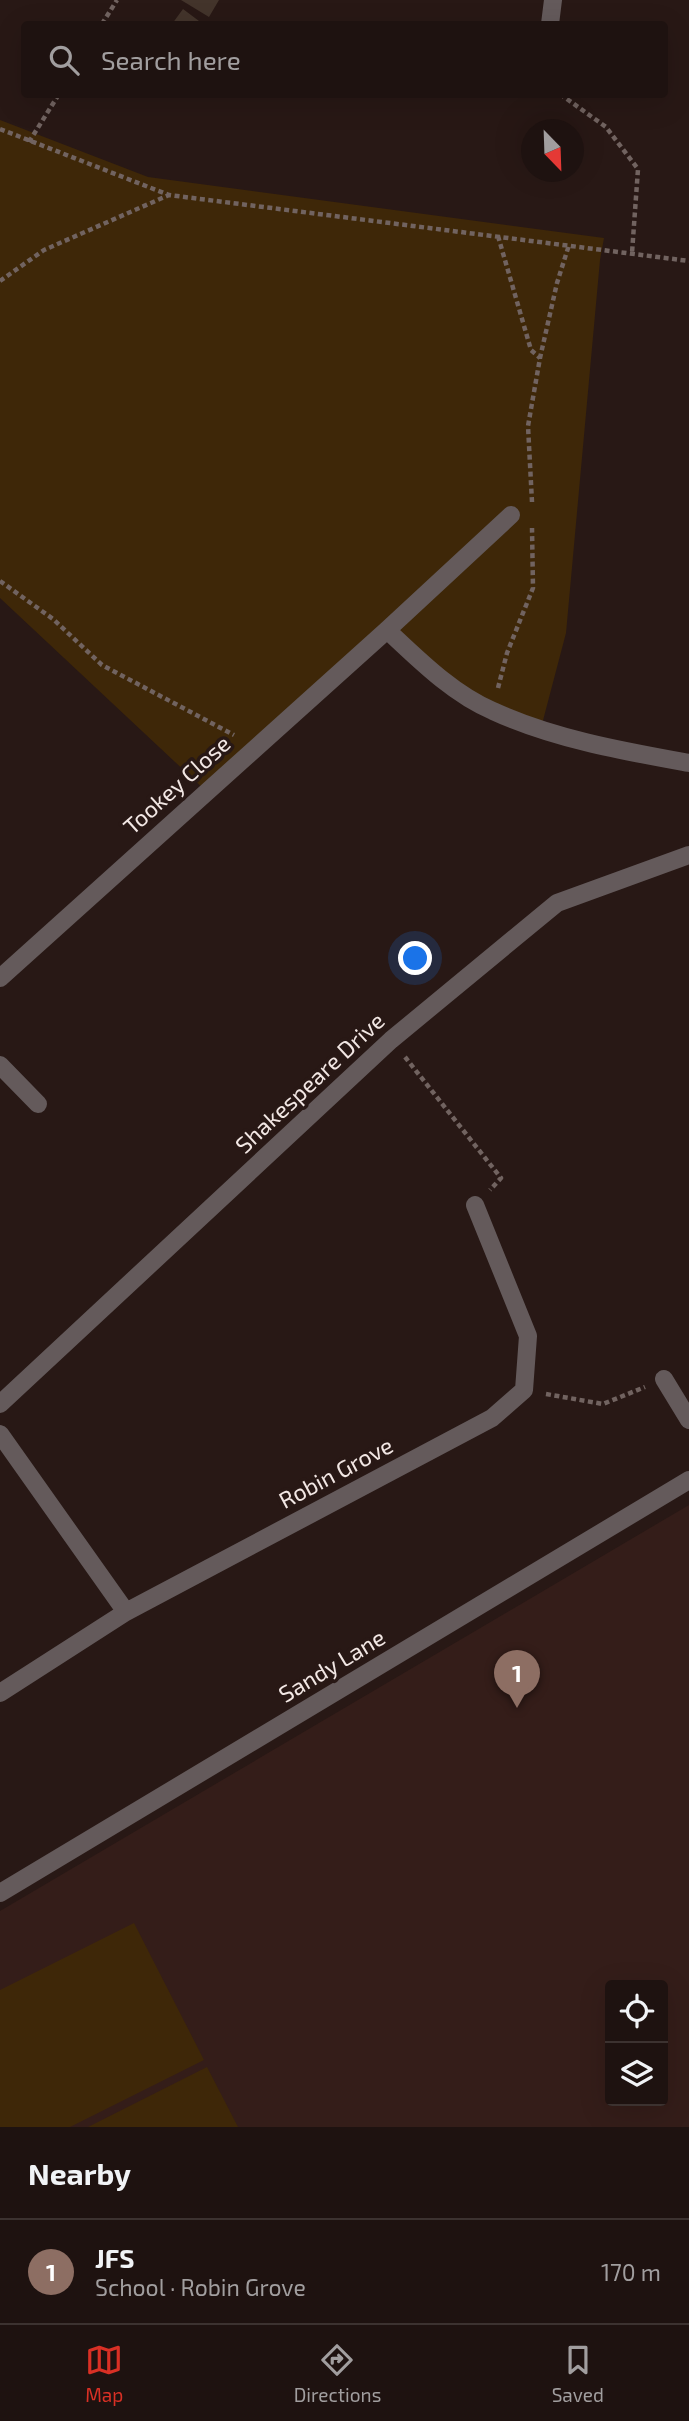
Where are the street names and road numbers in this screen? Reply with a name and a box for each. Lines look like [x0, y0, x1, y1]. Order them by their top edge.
street label: Tookey Close [117, 729, 236, 840]
street label: Shakespeare Drive [229, 1006, 390, 1159]
street label: Robin Grove [274, 1430, 397, 1514]
street label: Sandy Lane [273, 1622, 390, 1708]

